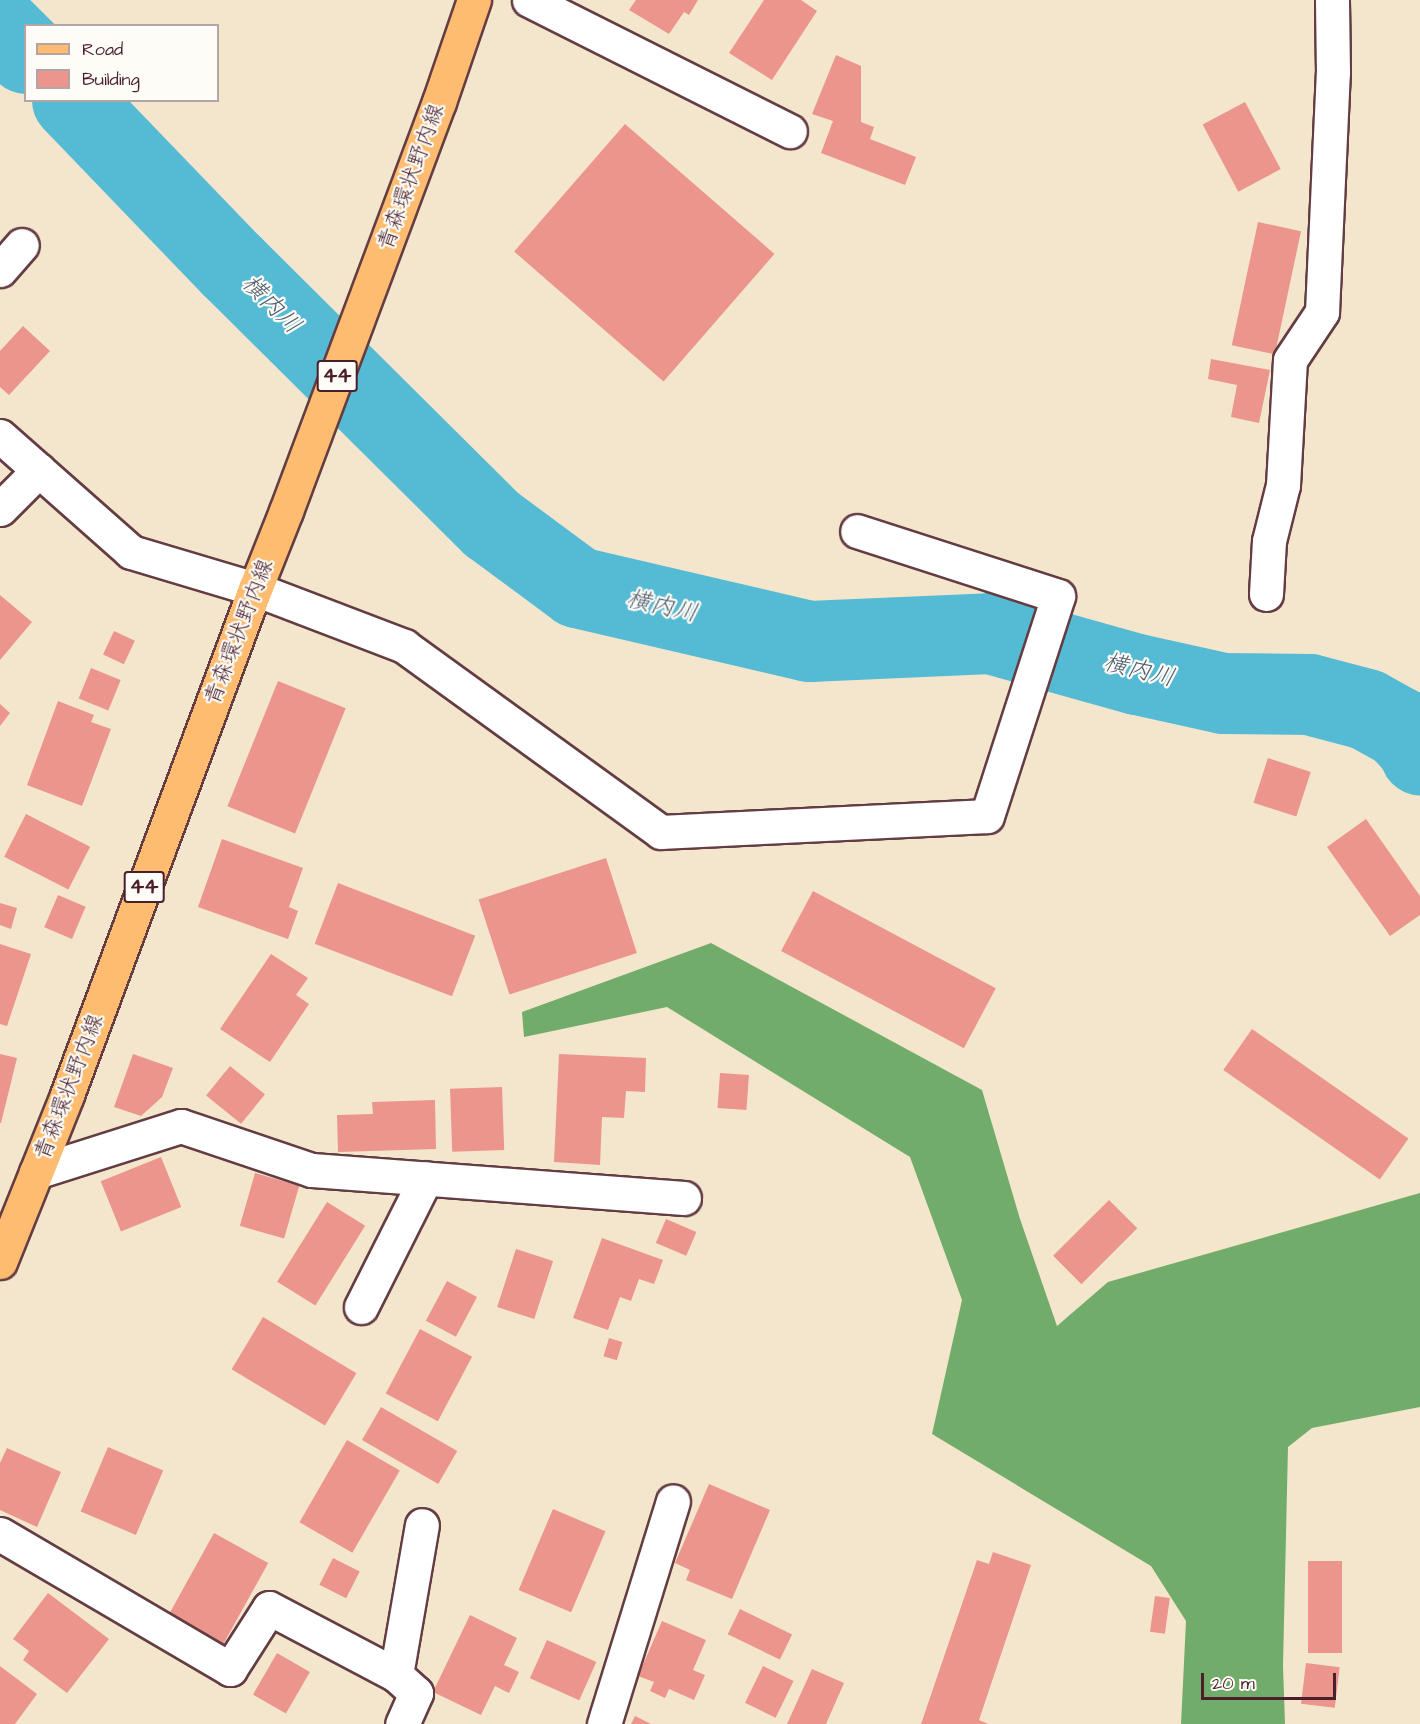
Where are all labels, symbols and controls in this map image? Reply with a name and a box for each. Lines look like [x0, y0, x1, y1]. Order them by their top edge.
legend [24, 24, 219, 102]
text: Road [82, 37, 123, 62]
text: Building [82, 67, 140, 92]
street label: 青森環状野内線 [372, 100, 450, 254]
water label: 横内川 [235, 269, 307, 341]
road number: 44 [316, 358, 358, 394]
street label: 青森環状野内線 [199, 555, 279, 709]
water label: 横内川 [624, 585, 700, 629]
water label: 横内川 [1101, 648, 1177, 694]
road number: 44 [123, 869, 165, 905]
street label: 青森環状野内線 [29, 1010, 109, 1164]
scale bar [1204, 1661, 1339, 1699]
text: 20 m [1212, 1671, 1255, 1696]

